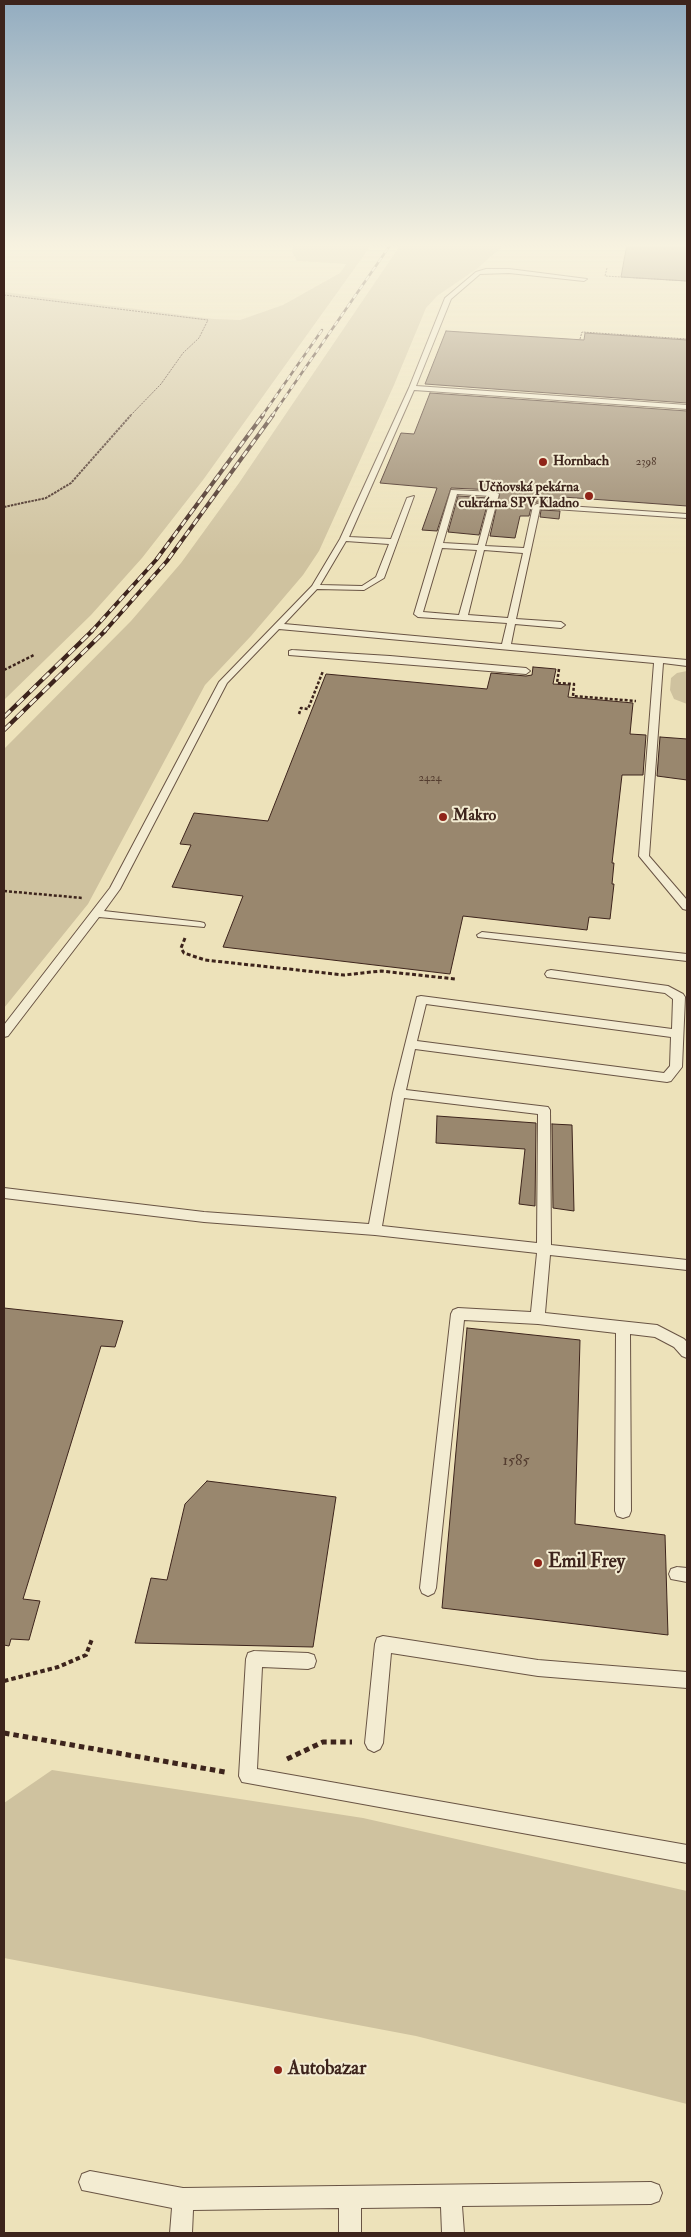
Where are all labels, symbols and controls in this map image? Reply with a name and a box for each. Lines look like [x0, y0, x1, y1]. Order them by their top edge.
place label: Hornbach [553, 454, 609, 470]
marker: Hornbach [537, 456, 549, 468]
house number: 2398 [636, 456, 656, 470]
place label: Učňovská pekárna cukrárna SPV Kladno [459, 480, 579, 512]
marker: Učňovská pekárna cukrárna SPV Kladno [583, 490, 595, 502]
house number: 2424 [418, 772, 442, 786]
place label: Makro [453, 807, 496, 827]
marker: Makro [437, 811, 449, 823]
house number: 1585 [502, 1452, 530, 1472]
place label: Emil Frey [548, 1552, 625, 1574]
marker: Emil Frey [532, 1557, 544, 1569]
place label: Autobazar [288, 2059, 366, 2081]
marker: Autobazar [272, 2064, 284, 2076]

